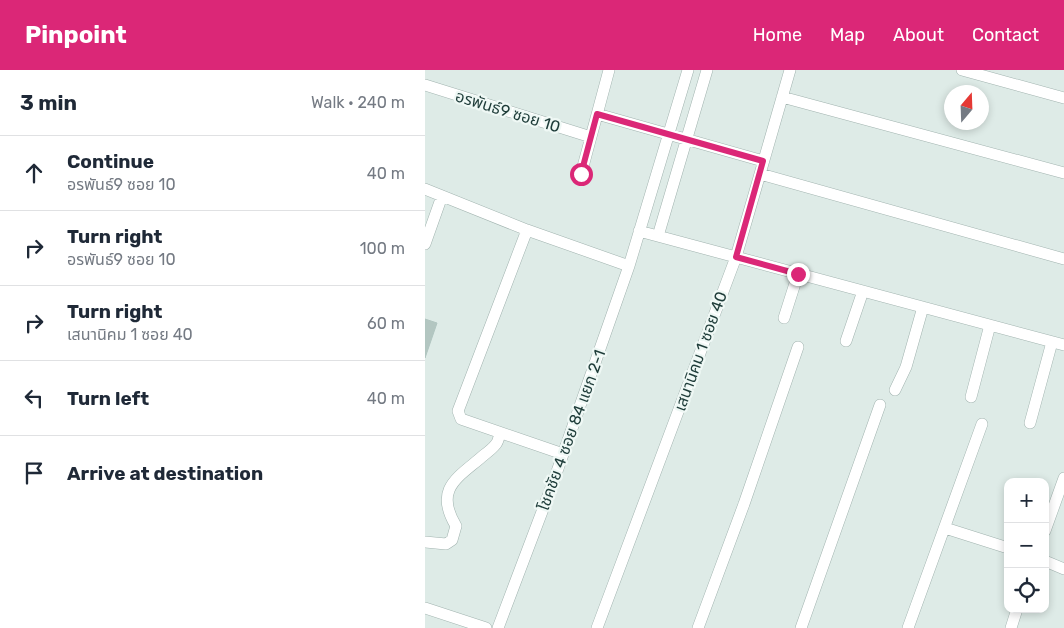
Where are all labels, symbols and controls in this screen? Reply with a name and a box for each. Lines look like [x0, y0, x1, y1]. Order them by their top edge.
text: Pinpoint [25, 21, 127, 49]
text: Home [753, 24, 802, 46]
text: Map [830, 24, 865, 46]
text: About [893, 24, 944, 46]
text: Contact [972, 24, 1039, 46]
north arrow [944, 85, 989, 130]
street label: อรพันธ์9 ซอย 10 [453, 87, 563, 136]
text: 3 min [20, 90, 77, 115]
text: Walk · 240 m [311, 93, 405, 112]
text: Continue [67, 150, 154, 173]
icon: ahead [20, 159, 48, 187]
route start [570, 163, 593, 186]
text: 40 m [367, 164, 405, 183]
text: อรพันธ์9 ซอย 10 [67, 175, 176, 194]
text: Turn right [67, 225, 162, 248]
icon: right [20, 234, 48, 262]
text: 100 m [360, 239, 405, 258]
text: อรพันธ์9 ซอย 10 [67, 250, 176, 269]
route end [787, 263, 810, 286]
street label: เสนานิคม 1 ซอย 40 [670, 289, 731, 414]
text: Turn right [67, 300, 162, 323]
icon: right [20, 309, 48, 337]
text: 60 m [367, 314, 405, 333]
text: เสนานิคม 1 ซอย 40 [67, 325, 193, 344]
street label: โชคชัย 4 ซอย 84 แยก 2-1 [534, 347, 609, 513]
icon: left [20, 384, 48, 412]
text: Turn left [67, 387, 149, 410]
text: 40 m [367, 389, 405, 408]
icon: arrive [20, 459, 48, 487]
text: Arrive at destination [67, 462, 263, 485]
map controls [1004, 478, 1049, 613]
button: + [1004, 478, 1049, 523]
button: − [1004, 523, 1049, 568]
button: locate [1004, 568, 1049, 613]

